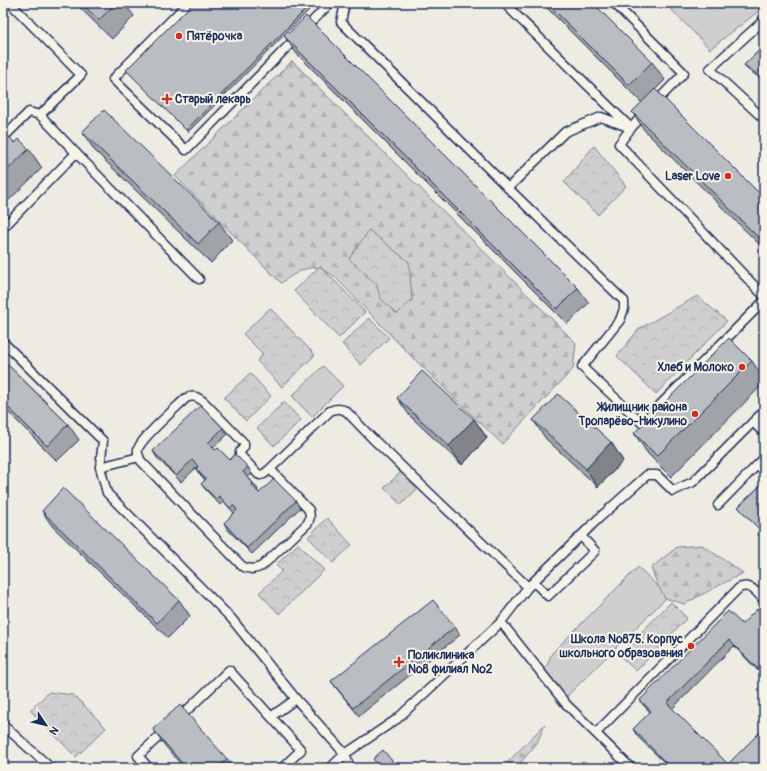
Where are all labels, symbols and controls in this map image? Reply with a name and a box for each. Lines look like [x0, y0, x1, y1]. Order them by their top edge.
place label: Пятёрочка [187, 29, 243, 44]
marker: Пятёрочка [174, 31, 184, 41]
place label: Старый лекарь [175, 92, 251, 107]
marker: Старый лекарь [162, 94, 172, 104]
place label: Laser Love [665, 169, 721, 184]
marker: Laser Love [723, 171, 733, 181]
place label: Хлеб и Молоко [657, 360, 735, 375]
marker: Хлеб и Молоко [737, 362, 747, 372]
place label: Жилищник района Тропарёво-Никулино [578, 400, 688, 429]
marker: Жилищник района Тропарёво-Никулино [690, 409, 700, 419]
place label: Школа №875. Корпус школьного образования [559, 632, 683, 661]
marker: Школа №875. Корпус школьного образования [686, 641, 696, 651]
place label: Поликлиника №8 филиал №2 [408, 648, 493, 677]
marker: Поликлиника №8 филиал №2 [393, 656, 405, 668]
north arrow [26, 705, 66, 745]
text: N [46, 724, 61, 738]

